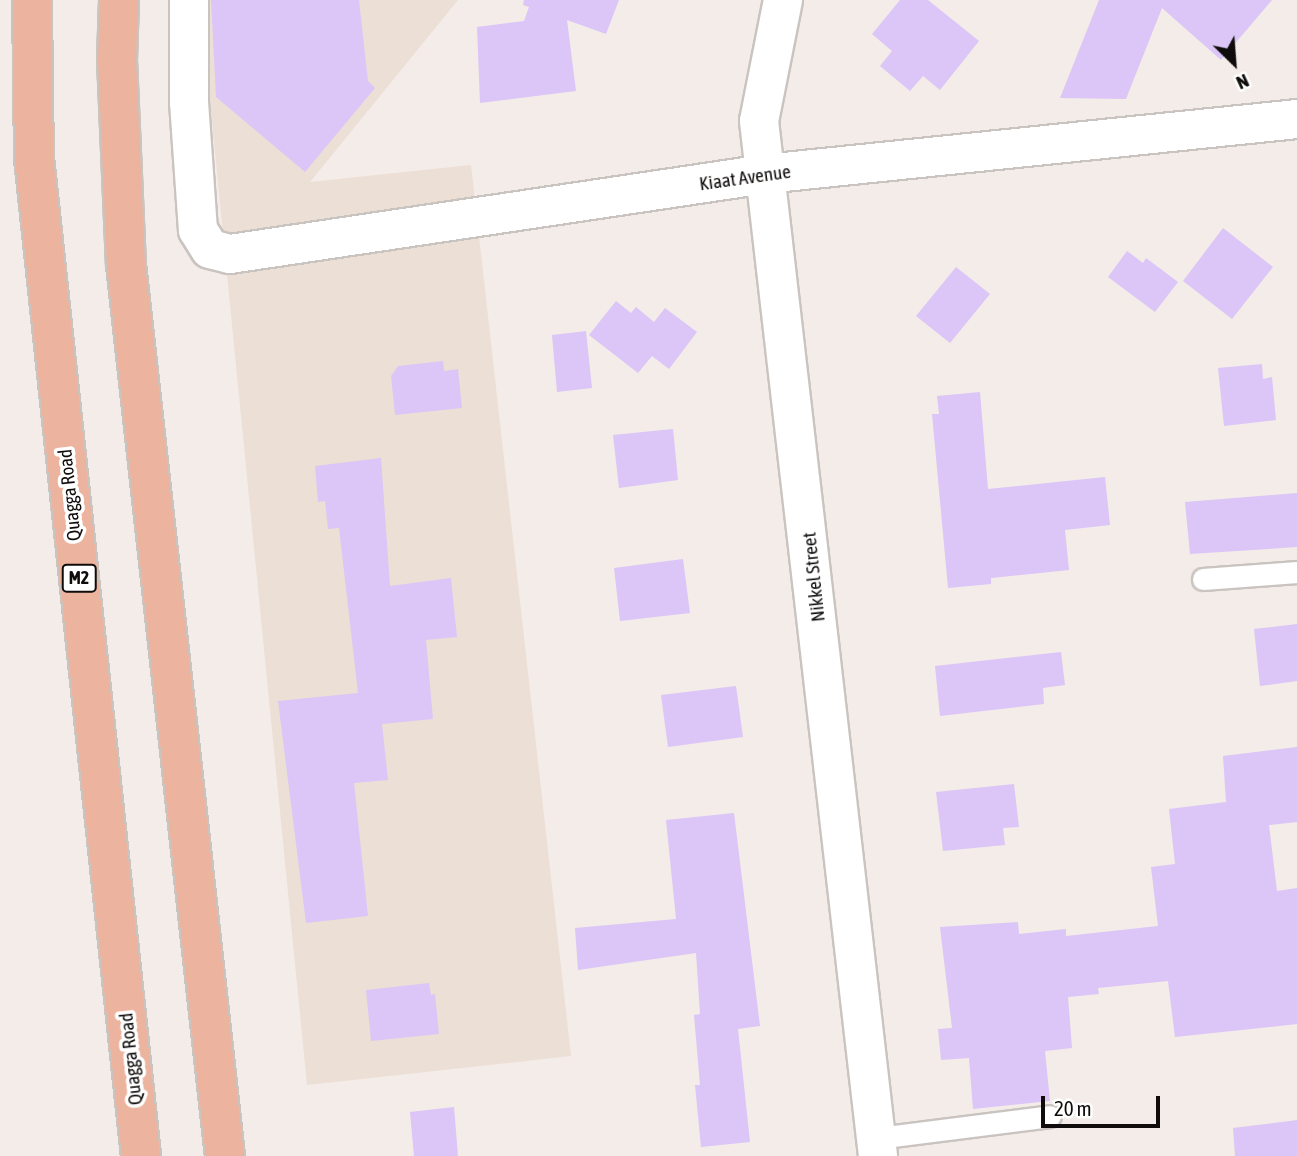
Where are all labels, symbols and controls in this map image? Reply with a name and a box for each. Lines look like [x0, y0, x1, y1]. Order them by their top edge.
north arrow [1199, 28, 1269, 98]
text: N [1233, 70, 1253, 94]
street label: Kiaat Avenue [698, 160, 792, 196]
street label: Quagga Road [54, 448, 86, 542]
street label: Nikkel Street [798, 531, 830, 623]
road number: M2 [62, 564, 96, 592]
street label: Quagga Road [115, 1012, 147, 1106]
scale bar [1045, 1082, 1164, 1126]
text: 20 m [1054, 1096, 1092, 1120]

